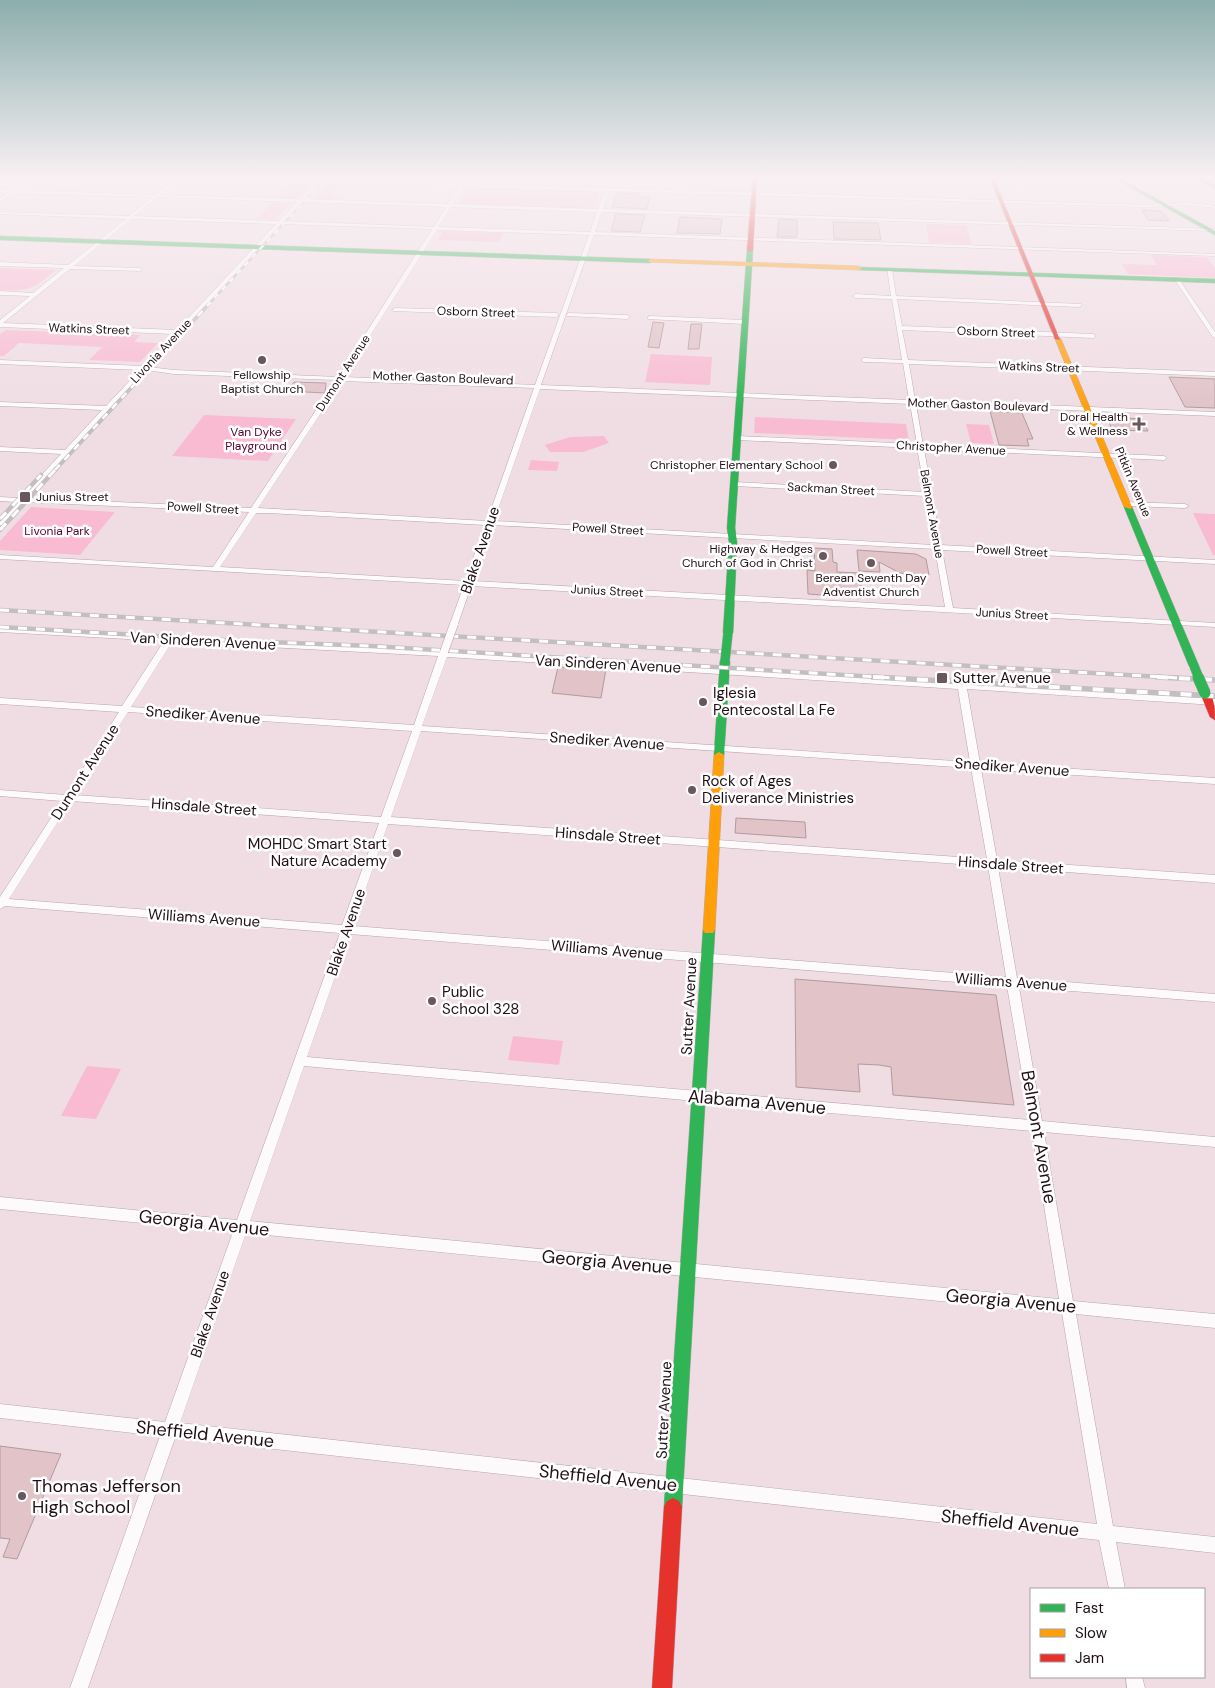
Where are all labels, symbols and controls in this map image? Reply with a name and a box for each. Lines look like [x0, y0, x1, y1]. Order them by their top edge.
street label: Osborn Street [437, 303, 516, 321]
street label: Livonia Avenue [127, 315, 195, 387]
street label: Watkins Street [48, 320, 130, 338]
street label: Osborn Street [957, 323, 1036, 341]
street label: Dumont Avenue [312, 331, 374, 414]
marker: Fellowship Baptist Church [256, 354, 268, 366]
street label: Watkins Street [998, 358, 1080, 376]
place label: Fellowship Baptist Church [221, 367, 303, 397]
street label: Mother Gaston Boulevard [372, 368, 514, 388]
street label: Mother Gaston Boulevard [907, 395, 1049, 415]
place label: Doral Health & Wellness [1060, 409, 1128, 439]
marker: Doral Health & Wellness [1132, 417, 1146, 431]
park label: Van Dyke Playground [225, 424, 287, 454]
street label: Christopher Avenue [896, 437, 1006, 459]
street label: Pitkin Avenue [1111, 445, 1155, 519]
place label: Christopher Elementary School [650, 457, 823, 473]
marker: Christopher Elementary School [827, 459, 839, 471]
street label: Belmont Avenue [916, 468, 948, 560]
street label: Sackman Street [787, 479, 876, 499]
place label: Junius Street [36, 489, 109, 505]
marker: Junius Street [18, 490, 32, 504]
street label: Powell Street [167, 498, 240, 518]
street label: Blake Avenue [456, 504, 504, 596]
street label: Powell Street [572, 519, 645, 539]
park label: Livonia Park [24, 523, 90, 539]
place label: Highway & Hedges Church of God in Christ [682, 541, 813, 571]
street label: Powell Street [976, 541, 1049, 561]
marker: Highway & Hedges Church of God in Christ [817, 550, 829, 562]
marker: Berean Seventh Day Adventist Church [865, 557, 877, 569]
place label: Berean Seventh Day Adventist Church [815, 570, 927, 600]
street label: Junius Street [570, 581, 644, 601]
street label: Junius Street [975, 604, 1049, 624]
street label: Van Sinderen Avenue [129, 627, 277, 655]
street label: Van Sinderen Avenue [534, 650, 682, 678]
place label: Sutter Avenue [953, 668, 1051, 688]
marker: Sutter Avenue [935, 671, 949, 685]
place label: Iglesia Pentecostal La Fe [713, 683, 835, 720]
marker: Iglesia Pentecostal La Fe [697, 696, 709, 708]
street label: Snediker Avenue [145, 701, 261, 729]
street label: Dumont Avenue [46, 720, 124, 824]
street label: Snediker Avenue [549, 727, 665, 755]
street label: Snediker Avenue [954, 753, 1070, 781]
place label: Rock of Ages Deliverance Ministries [702, 771, 854, 808]
marker: Rock of Ages Deliverance Ministries [686, 784, 698, 796]
street label: Hinsdale Street [150, 793, 258, 821]
street label: Hinsdale Street [554, 822, 662, 850]
place label: MOHDC Smart Start Nature Academy [248, 834, 388, 871]
marker: MOHDC Smart Start Nature Academy [391, 847, 403, 859]
street label: Hinsdale Street [957, 851, 1065, 879]
street label: Blake Avenue [322, 886, 370, 978]
street label: Williams Avenue [147, 904, 261, 932]
street label: Williams Avenue [550, 935, 664, 965]
street label: Sutter Avenue [676, 957, 702, 1055]
street label: Williams Avenue [954, 968, 1068, 996]
place label: Public School 328 [442, 982, 519, 1019]
marker: Public School 328 [426, 995, 438, 1007]
street label: Belmont Avenue [1015, 1068, 1063, 1206]
street label: Alabama Avenue [687, 1084, 827, 1120]
street label: Georgia Avenue [138, 1204, 270, 1242]
street label: Georgia Avenue [541, 1244, 673, 1280]
street label: Blake Avenue [186, 1268, 234, 1360]
street label: Georgia Avenue [945, 1283, 1077, 1319]
street label: Sutter Avenue [651, 1361, 677, 1459]
street label: Sheffield Avenue [135, 1415, 275, 1453]
street label: Sheffield Avenue [538, 1459, 678, 1497]
place label: Thomas Jefferson High School [32, 1474, 181, 1519]
marker: Thomas Jefferson High School [16, 1490, 28, 1502]
street label: Sheffield Avenue [940, 1504, 1080, 1542]
legend [1030, 1588, 1205, 1678]
text: Fast [1075, 1598, 1104, 1618]
text: Slow [1075, 1623, 1108, 1643]
text: Jam [1075, 1648, 1104, 1668]

